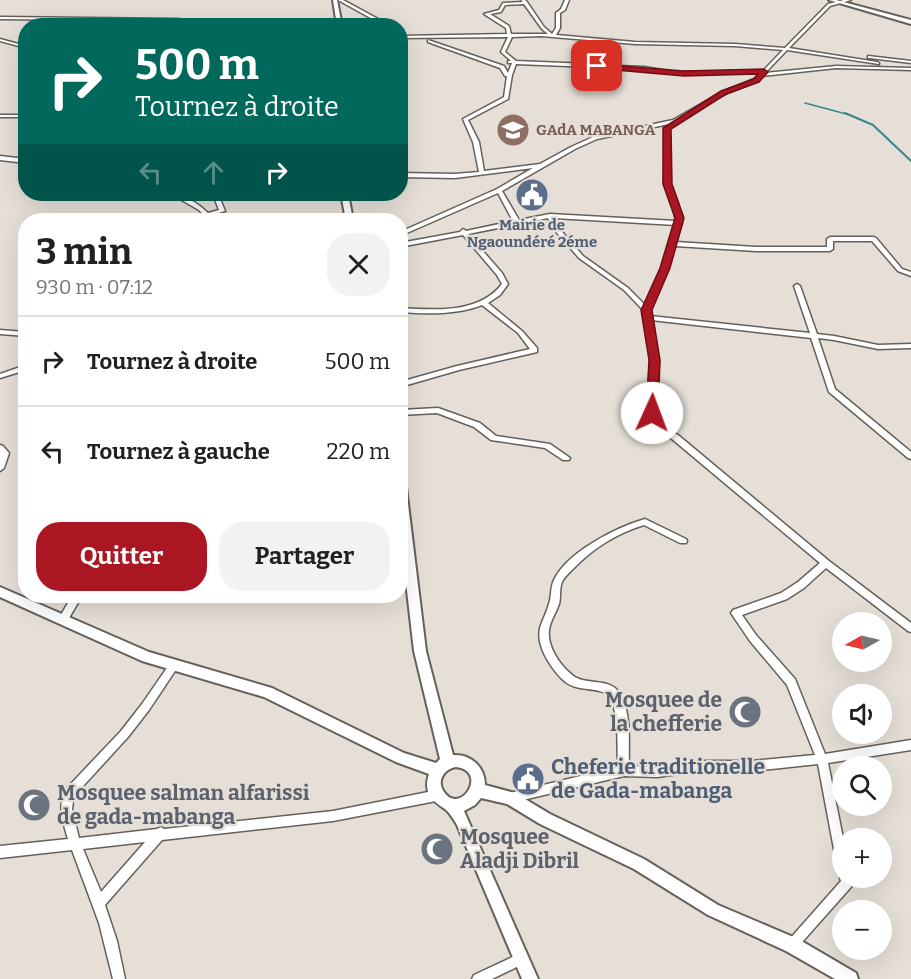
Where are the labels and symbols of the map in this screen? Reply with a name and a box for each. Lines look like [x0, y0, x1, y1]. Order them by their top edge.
pin [571, 40, 622, 91]
school or university icon: GAdA MABANGA [495, 112, 531, 148]
place label: GAdA MABANGA [536, 121, 656, 139]
public building icon: Mairie de Ngaoundéré 2éme [514, 177, 550, 213]
place label: Mairie de Ngaoundéré 2éme [467, 216, 597, 251]
position arrow [620, 381, 684, 445]
north arrow [832, 612, 892, 672]
place label: Mosquee de la chefferie [605, 687, 722, 737]
mosque icon: Mosquee de la chefferie [727, 694, 763, 730]
place label: Cheferie traditionelle de Gada-mabanga [551, 754, 765, 804]
public building icon: Cheferie traditionelle de Gada-mabanga [510, 761, 546, 797]
place label: Mosquee salman alfarissi de gada-mabanga [57, 780, 310, 830]
mosque icon: Mosquee salman alfarissi de gada-mabanga [16, 787, 52, 823]
place label: Mosquee Aladji Dibril [460, 824, 580, 874]
mosque icon: Mosquee Aladji Dibril [419, 831, 455, 867]

